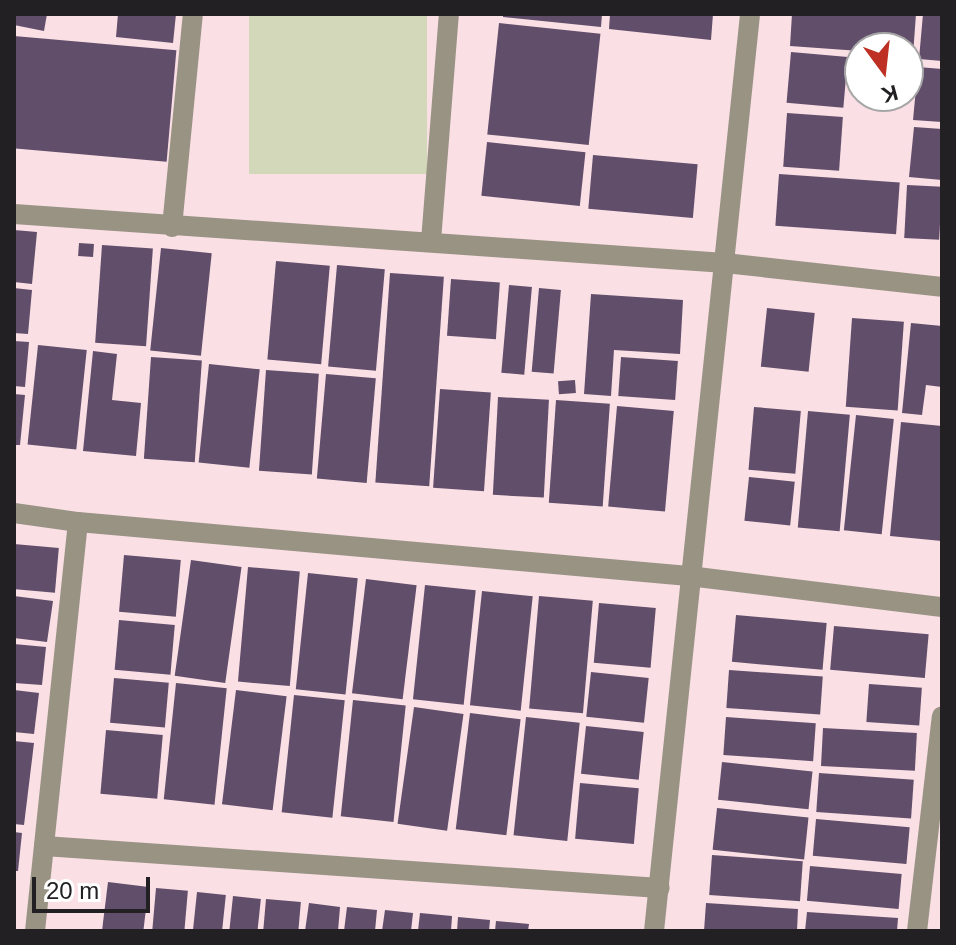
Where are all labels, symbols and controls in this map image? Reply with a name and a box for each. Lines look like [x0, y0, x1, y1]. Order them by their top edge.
north arrow [844, 32, 924, 112]
text: K [879, 80, 901, 108]
scale bar [36, 861, 154, 911]
text: 20 m [46, 877, 99, 904]

